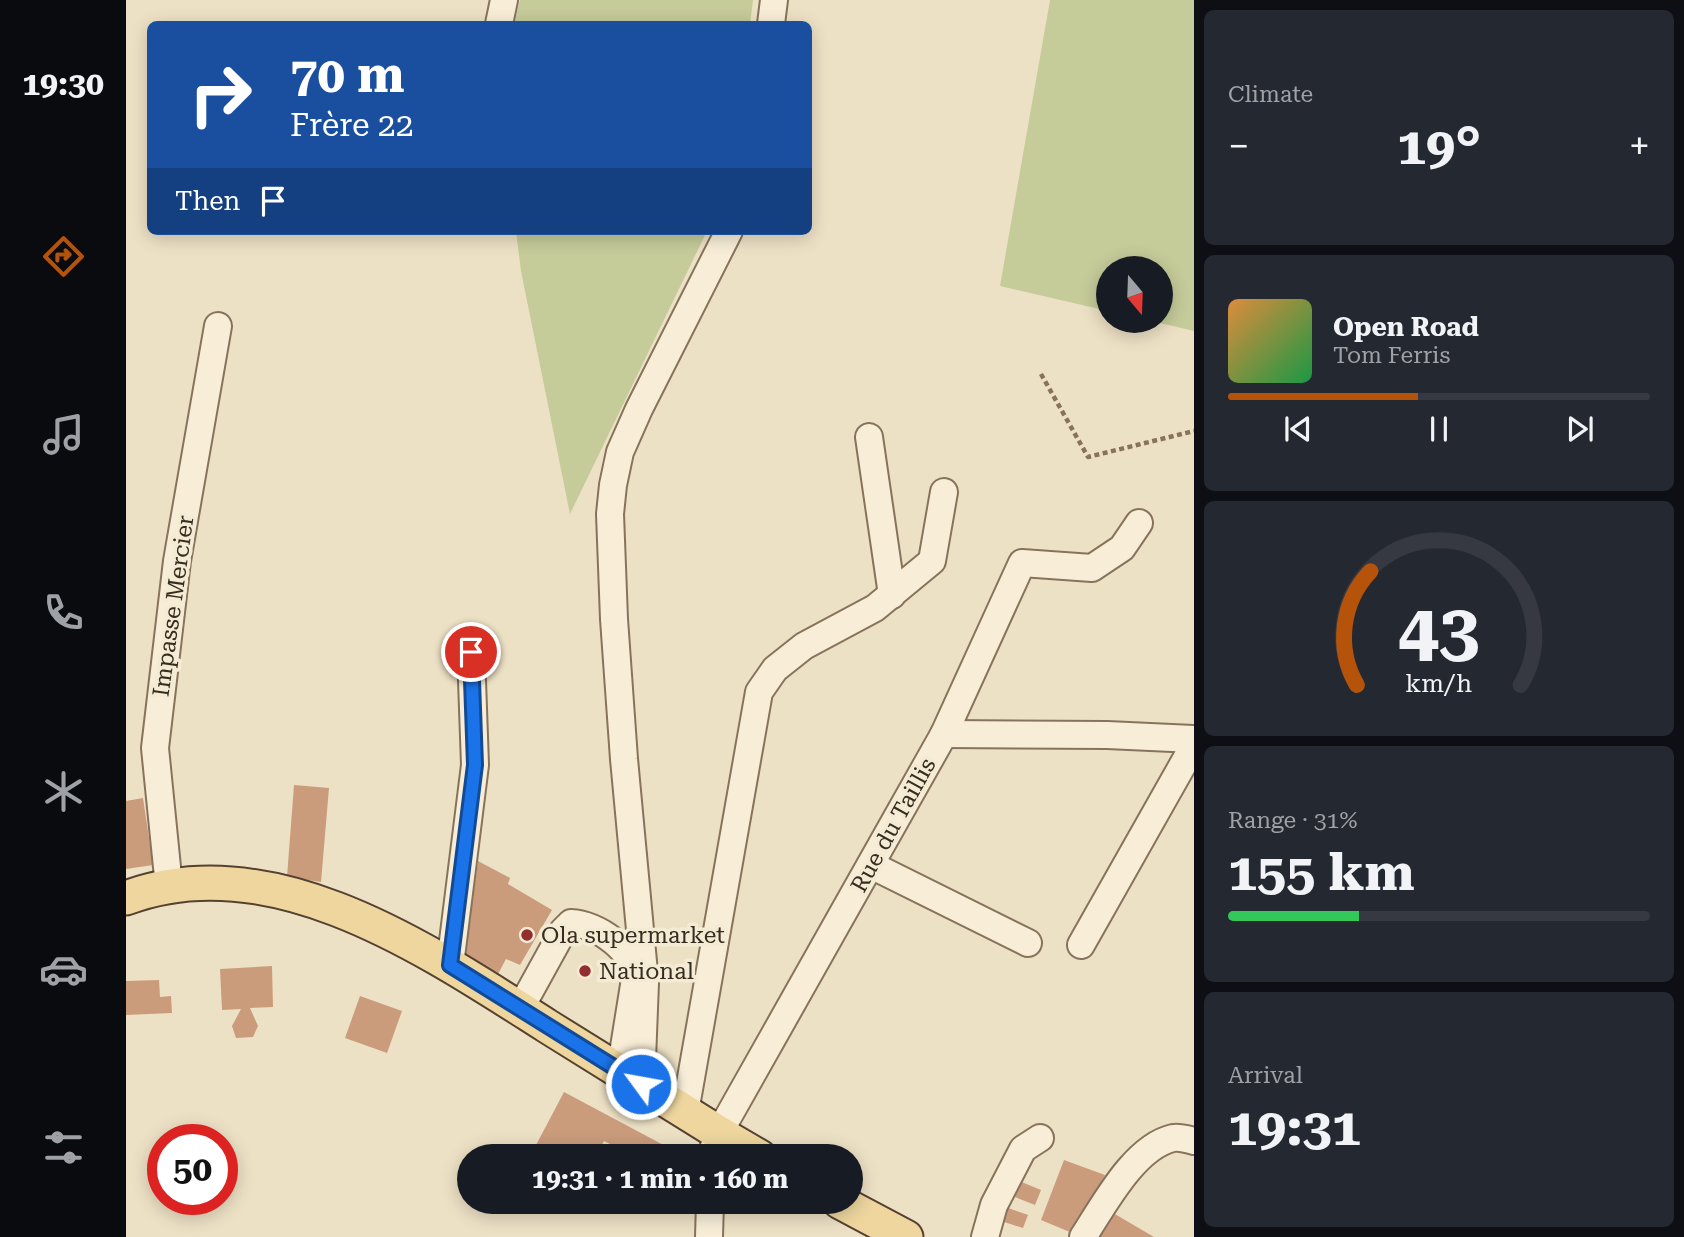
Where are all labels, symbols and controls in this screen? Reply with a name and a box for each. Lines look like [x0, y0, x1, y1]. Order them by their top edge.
text: 70 m [290, 47, 405, 104]
icon: right [175, 49, 266, 140]
text: 19:30 [22, 65, 104, 103]
text: Climate [1228, 81, 1313, 108]
text: Frère 22 [290, 106, 414, 144]
text: 19° [1397, 116, 1481, 177]
text: − [1228, 124, 1249, 168]
text: + [1629, 124, 1650, 168]
icon: arrive [254, 182, 292, 220]
text: Then [175, 186, 240, 216]
icon: directions [39, 232, 88, 281]
north arrow [1096, 256, 1172, 332]
map controls [1096, 256, 1173, 333]
text: Open Road [1333, 312, 1479, 342]
text: Tom Ferris [1333, 342, 1450, 369]
icon: music [39, 410, 88, 459]
icon: previous [1279, 410, 1317, 448]
icon: pause [1420, 410, 1458, 448]
icon: next [1561, 410, 1599, 448]
street label: Impasse Mercier [147, 514, 200, 698]
icon: phone [39, 588, 88, 637]
text: 43 [1398, 588, 1480, 673]
pin [441, 622, 501, 682]
icon: arrive [452, 633, 490, 671]
text: km/h [1406, 668, 1472, 697]
street label: Rue du Taillis [845, 753, 942, 897]
icon: climate [39, 767, 88, 816]
text: Range · 31% [1228, 807, 1357, 834]
text: 155 km [1228, 842, 1415, 903]
place label: Ola supermarket [541, 922, 725, 949]
marker: Ola supermarket [519, 927, 535, 943]
icon: car [39, 945, 88, 994]
place label: National [599, 958, 694, 985]
marker: National [577, 963, 593, 979]
position arrow [604, 1047, 678, 1121]
text: Arrival [1228, 1062, 1303, 1089]
text: 19:31 [1228, 1097, 1361, 1158]
icon: filters [39, 1123, 88, 1172]
speed limit sign: 50 [147, 1124, 238, 1215]
text: 19:31 · 1 min · 160 m [532, 1164, 788, 1194]

